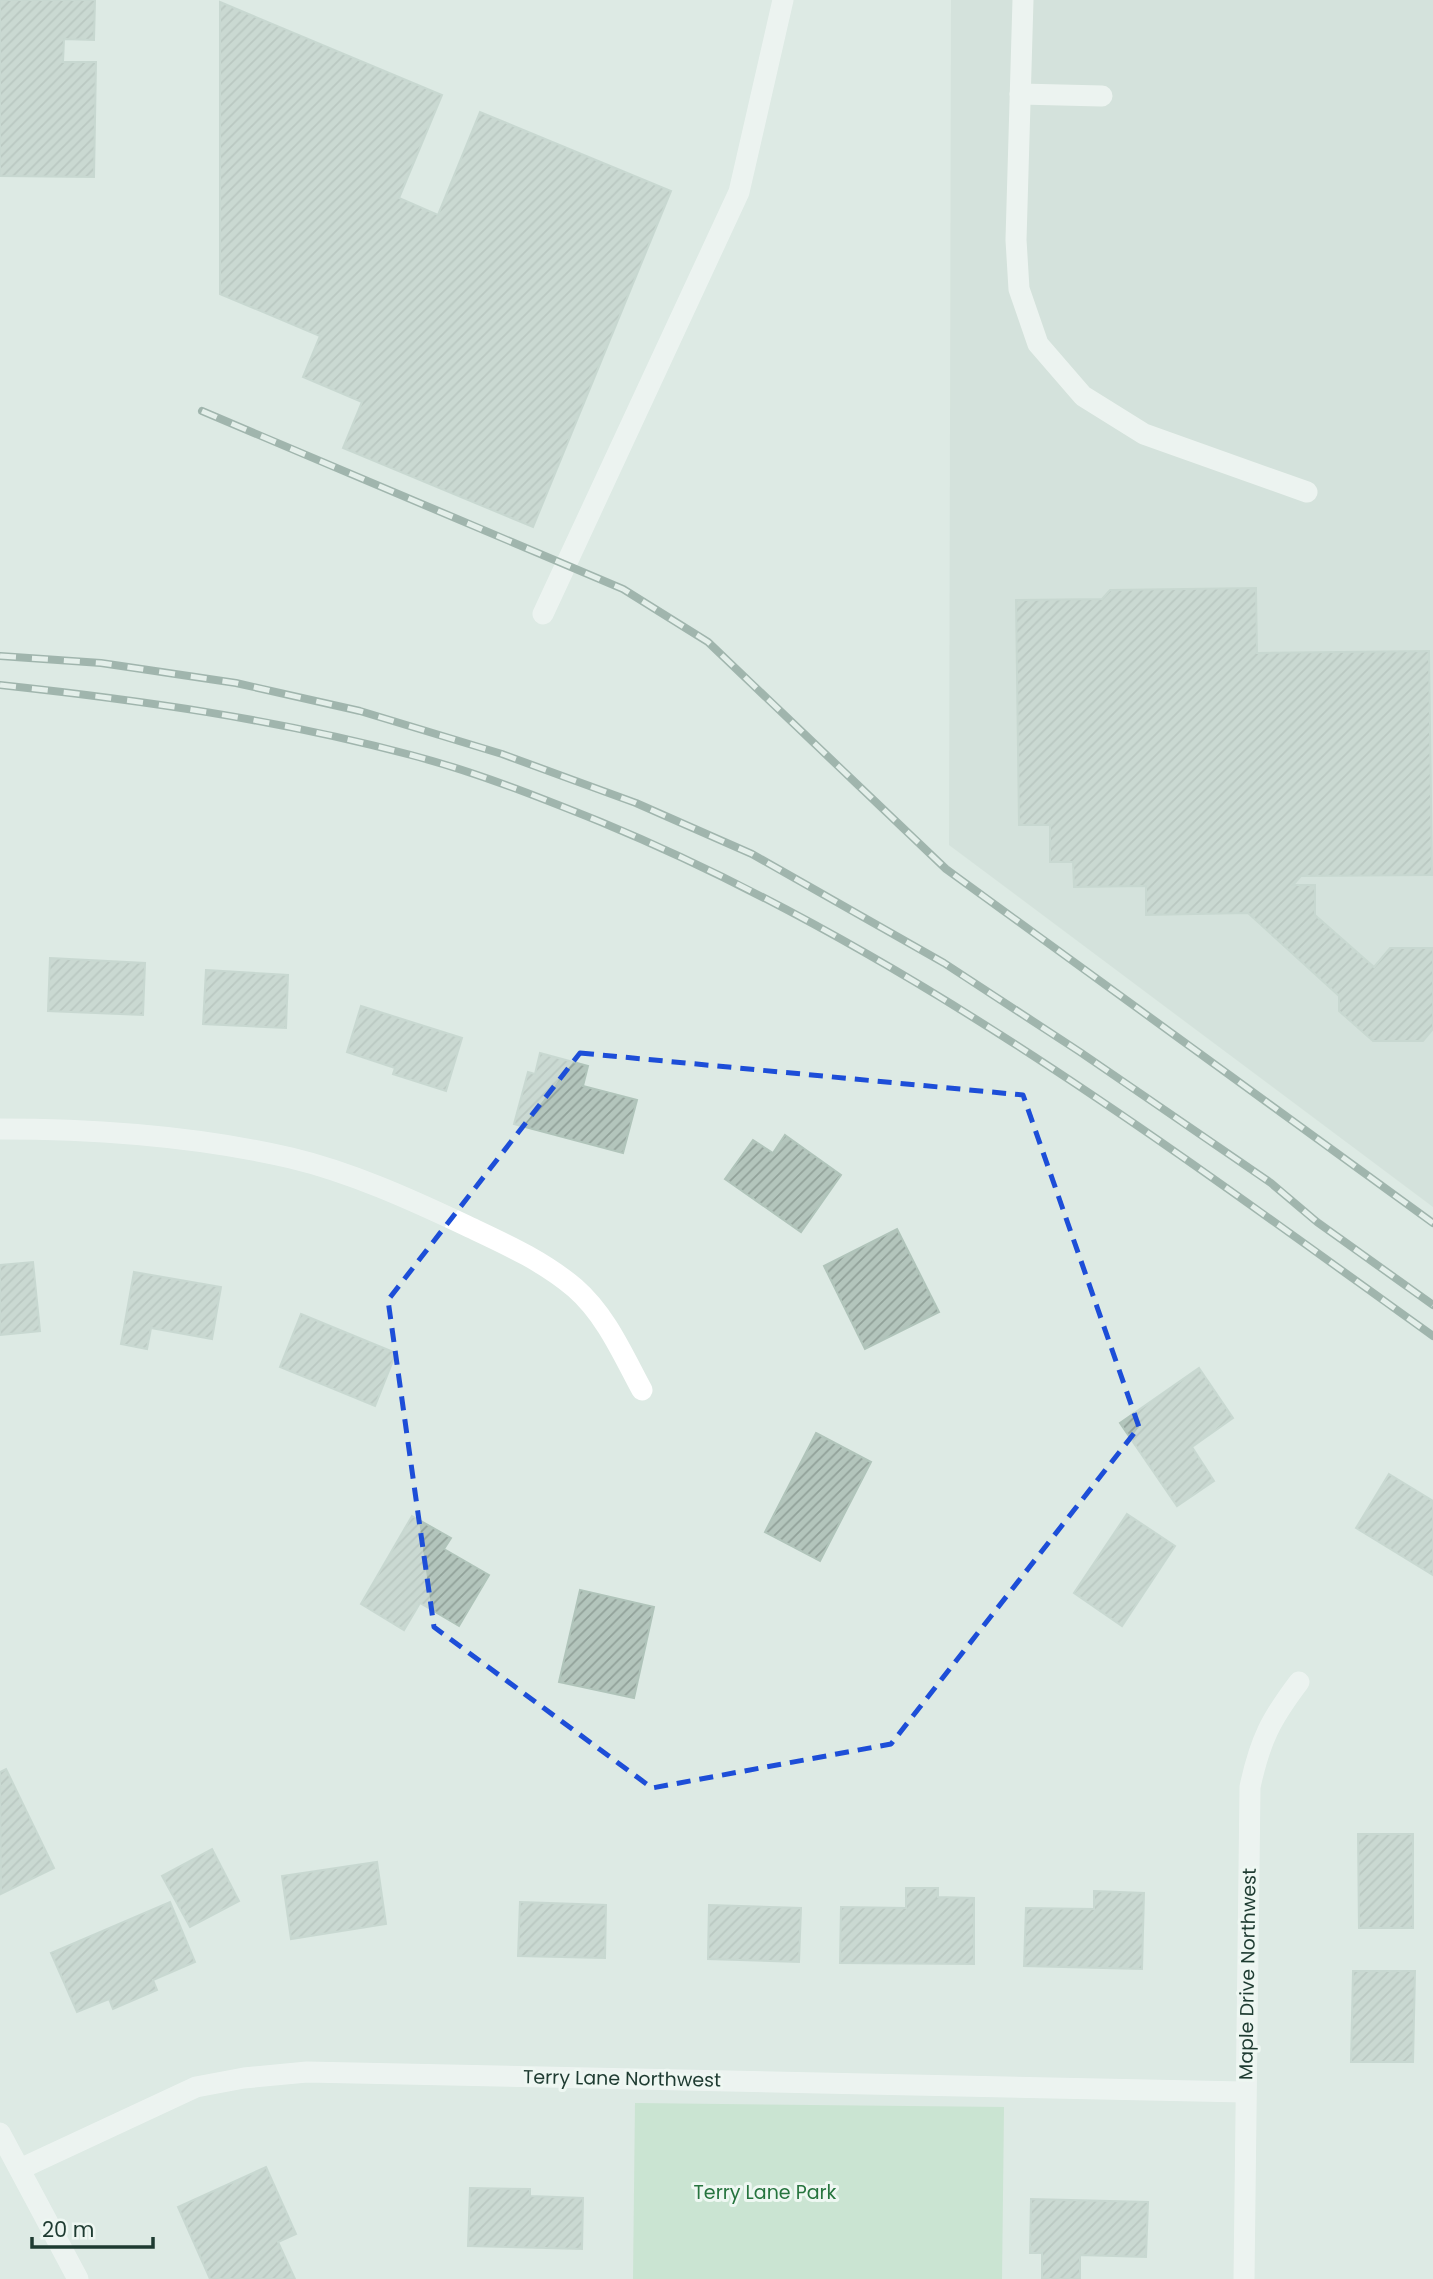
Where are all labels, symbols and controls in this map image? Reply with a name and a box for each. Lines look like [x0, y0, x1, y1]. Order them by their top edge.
street label: Maple Drive Northwest [1232, 1868, 1263, 2080]
street label: Terry Lane Northwest [523, 2063, 721, 2094]
park label: Terry Lane Park [694, 2179, 837, 2206]
scale bar [32, 2206, 152, 2250]
text: 20 m [42, 2215, 95, 2244]

